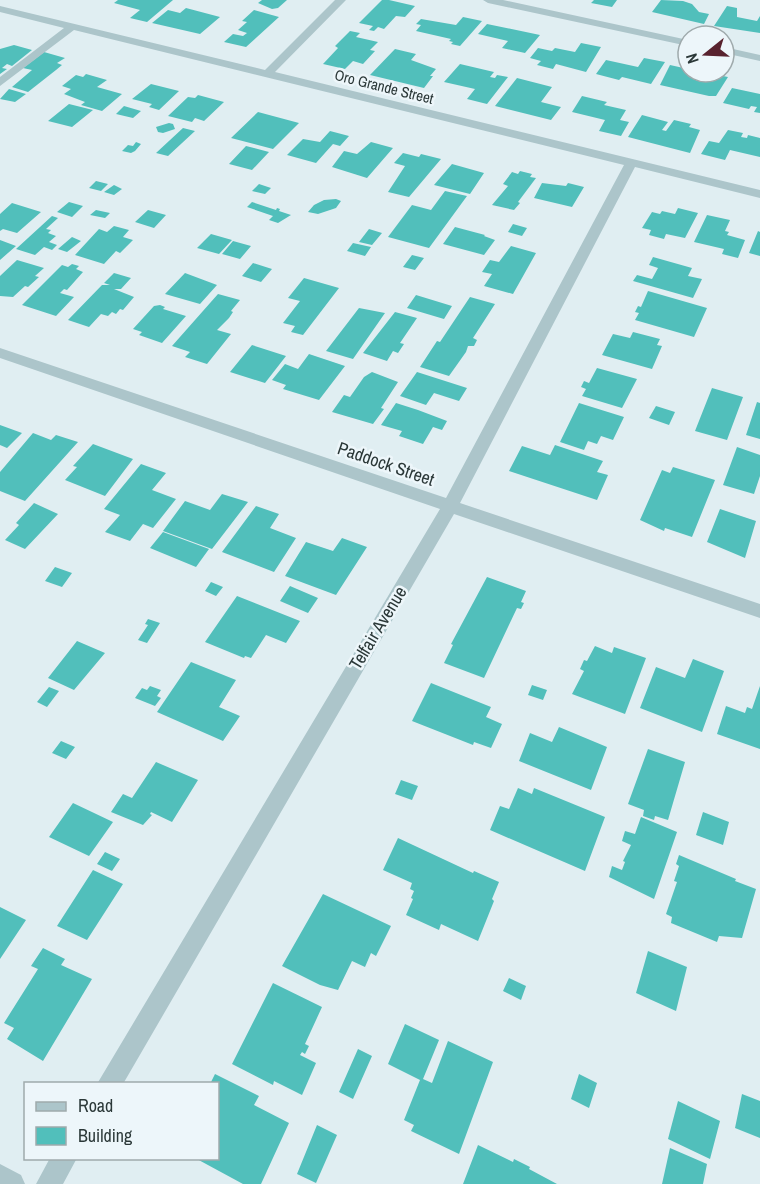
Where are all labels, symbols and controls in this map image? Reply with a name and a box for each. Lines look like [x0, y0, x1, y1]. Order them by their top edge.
north arrow [676, 24, 736, 84]
text: N [680, 51, 704, 67]
street label: Oro Grande Street [332, 64, 436, 109]
street label: Paddock Street [334, 435, 438, 492]
street label: Telfair Avenue [343, 581, 412, 674]
legend [24, 1082, 219, 1160]
text: Road [78, 1093, 113, 1118]
text: Building [78, 1123, 133, 1148]

